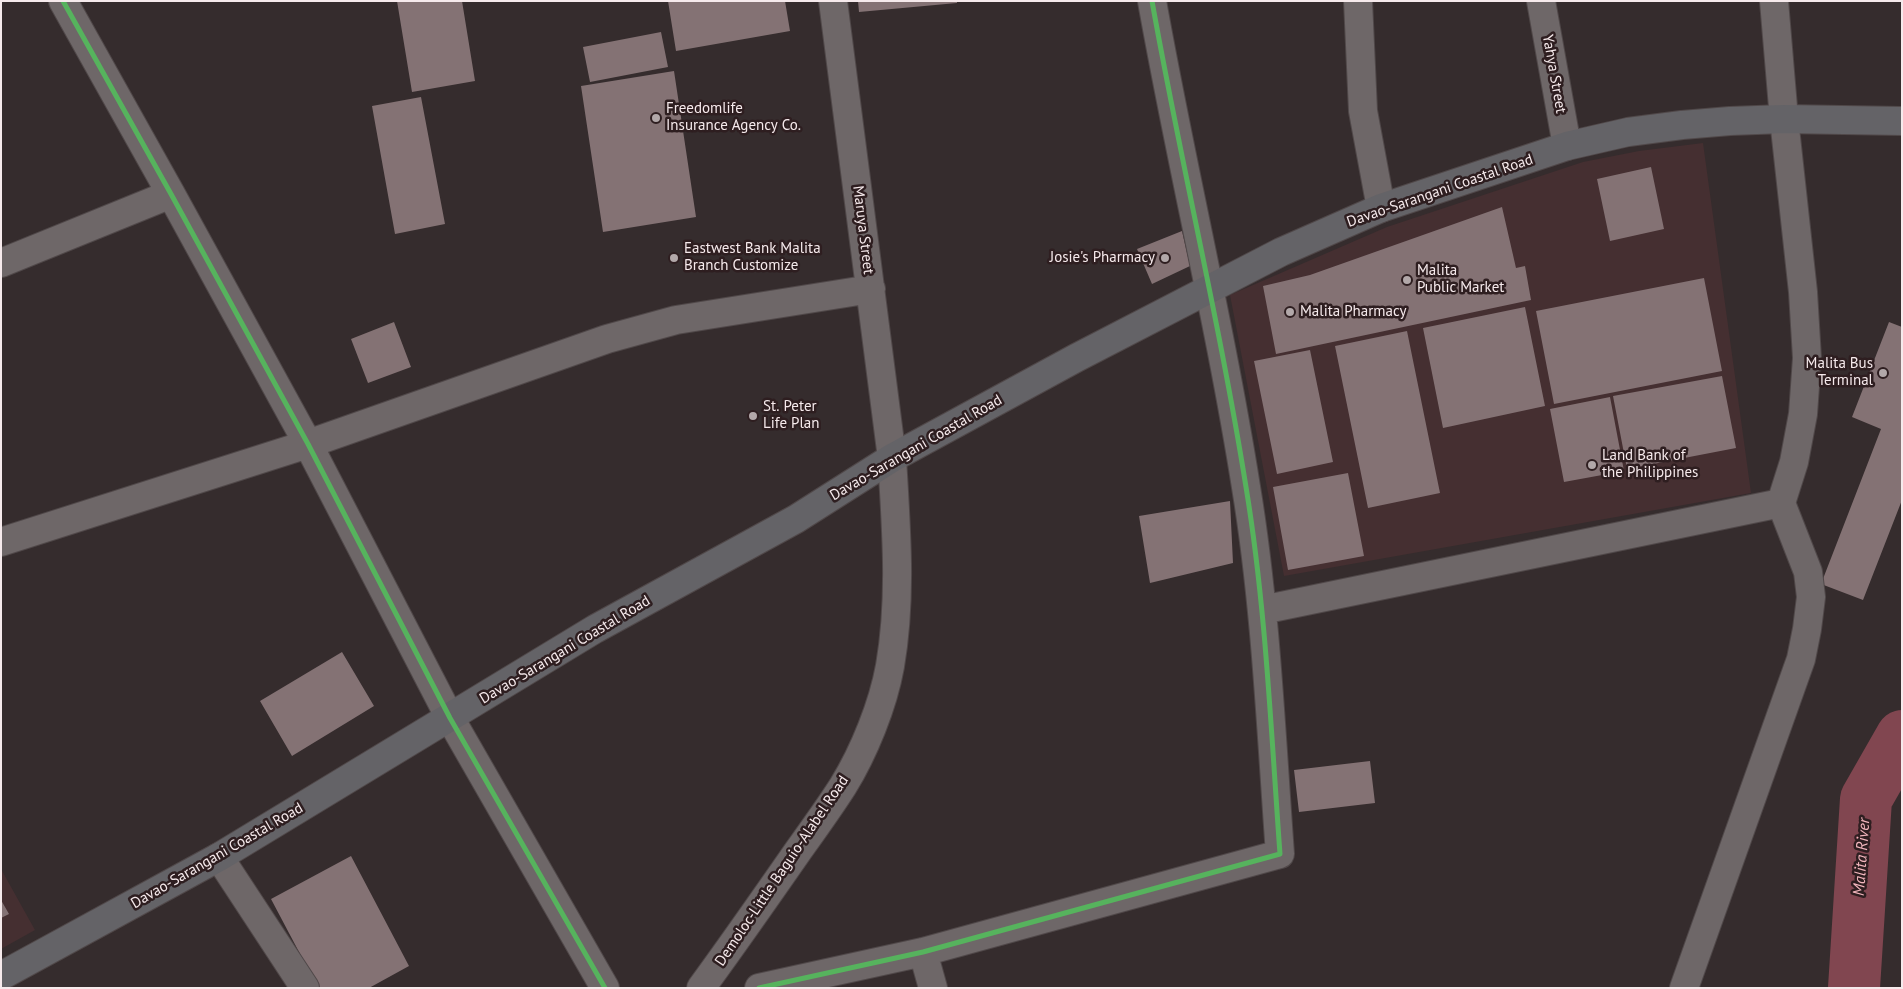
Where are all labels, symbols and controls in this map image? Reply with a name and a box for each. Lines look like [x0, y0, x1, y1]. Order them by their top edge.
street label: Yahya Street [1538, 33, 1570, 115]
place label: Freedomlife Insurance Agency Co. [666, 100, 801, 135]
marker: Freedomlife Insurance Agency Co. [650, 112, 662, 124]
street label: Davao-Sarangani Coastal Road [1345, 151, 1535, 231]
street label: Maruya Street [849, 185, 877, 275]
place label: Eastwest Bank Malita Branch Customize [684, 240, 821, 275]
place label: Josie's Pharmacy [1050, 249, 1155, 267]
marker: Eastwest Bank Malita Branch Customize [668, 252, 680, 264]
marker: Josie's Pharmacy [1159, 252, 1171, 264]
place label: Malita Public Market [1417, 262, 1504, 297]
marker: Malita Public Market [1401, 274, 1413, 286]
place label: Malita Pharmacy [1300, 303, 1407, 321]
marker: Malita Pharmacy [1284, 306, 1296, 318]
place label: Malita Bus Terminal [1806, 355, 1873, 390]
marker: Malita Bus Terminal [1877, 367, 1889, 379]
street label: Davao-Sarangani Coastal Road [827, 391, 1005, 505]
place label: St. Peter Life Plan [763, 398, 819, 433]
marker: St. Peter Life Plan [747, 410, 759, 422]
place label: Land Bank of the Philippines [1602, 447, 1698, 482]
marker: Land Bank of the Philippines [1586, 459, 1598, 471]
street label: Davao-Sarangani Coastal Road [476, 592, 654, 708]
street label: Demoloc-Little Baguio-Alabel Road [711, 772, 853, 970]
street label: Davao-Sarangani Coastal Road [128, 799, 306, 913]
water label: Malita River [1850, 817, 1874, 897]

